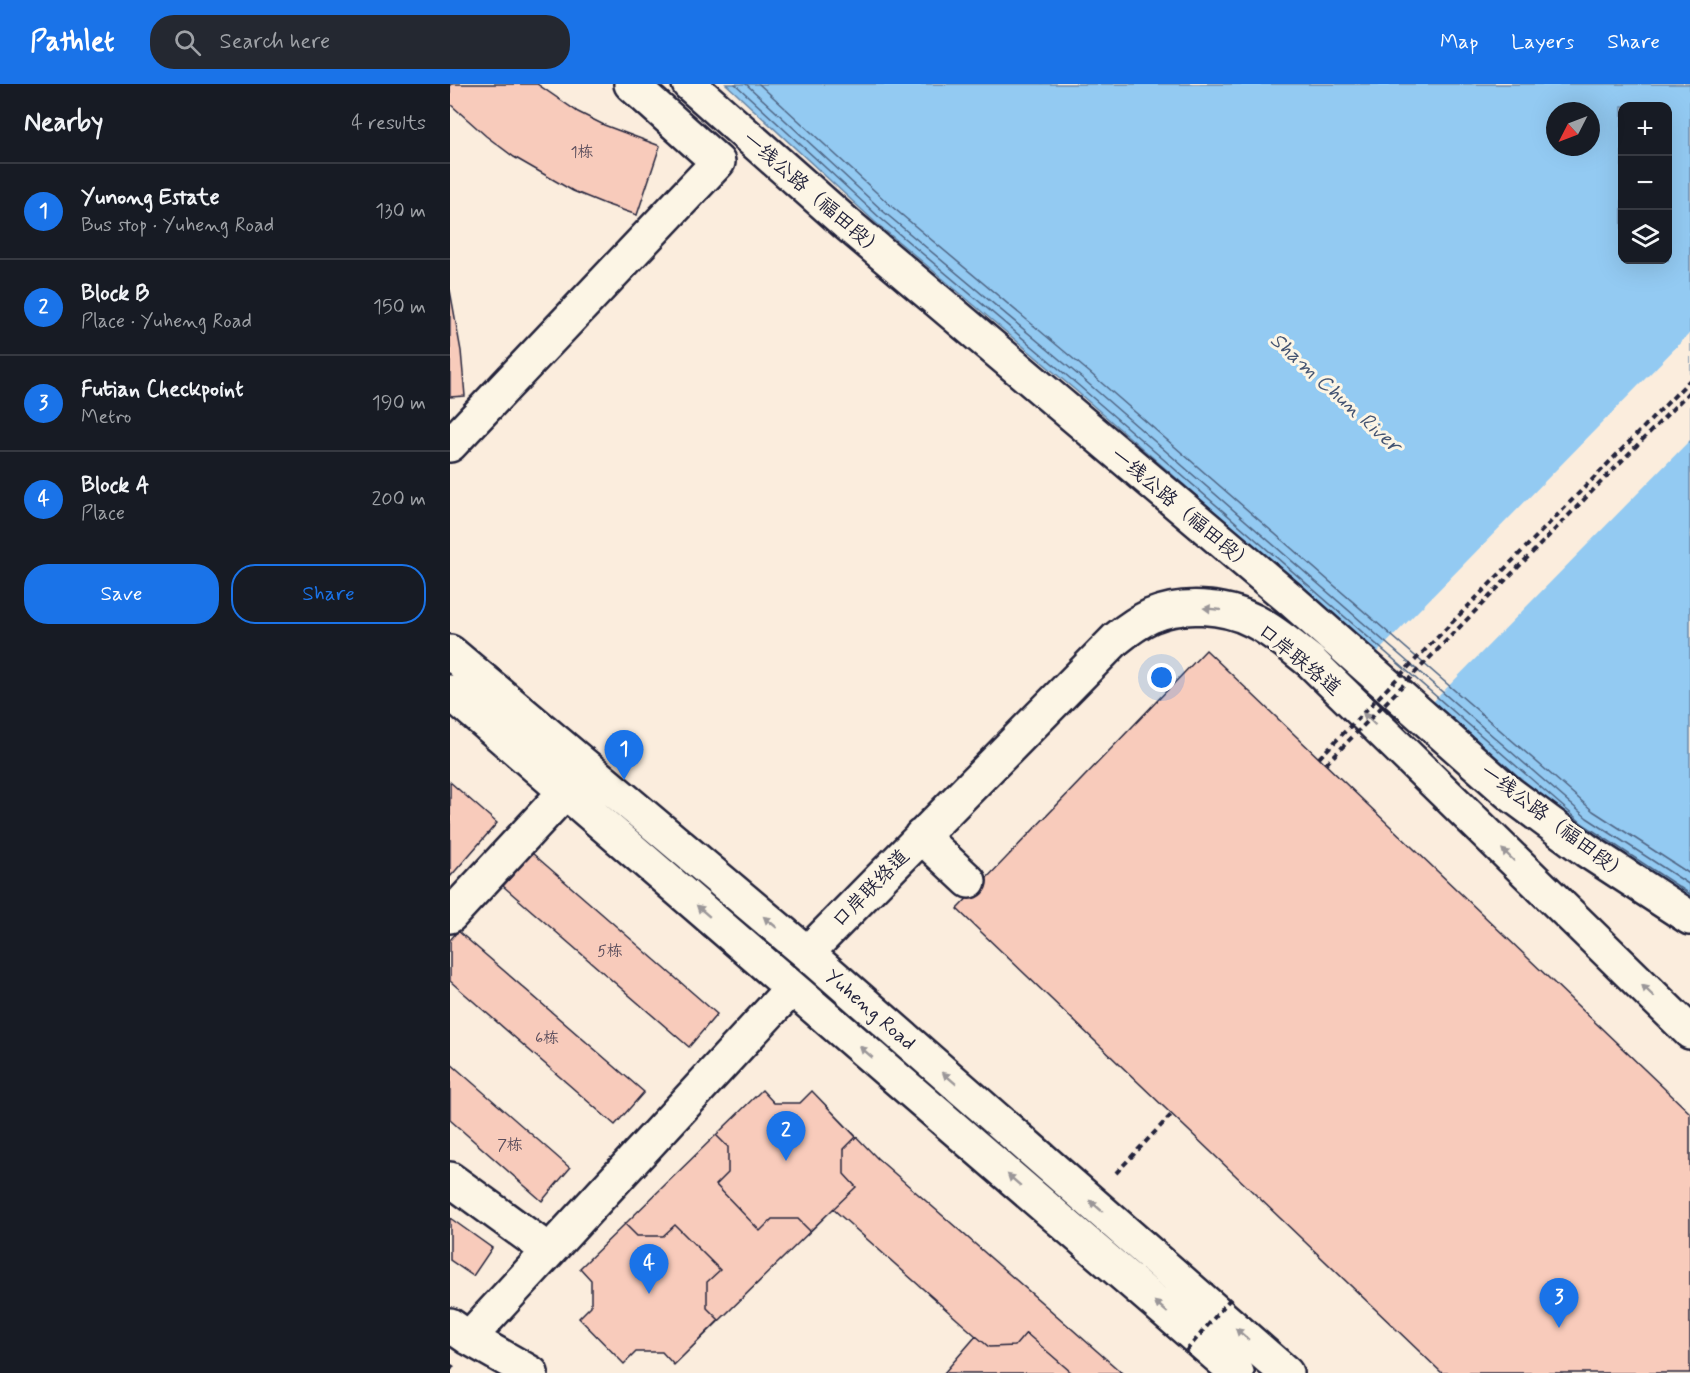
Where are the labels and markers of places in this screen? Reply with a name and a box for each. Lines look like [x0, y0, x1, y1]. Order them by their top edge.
pin: 1 [604, 730, 644, 780]
pin: 2 [766, 1112, 806, 1161]
pin: 4 [630, 1244, 668, 1294]
pin: 3 [1540, 1278, 1578, 1328]

